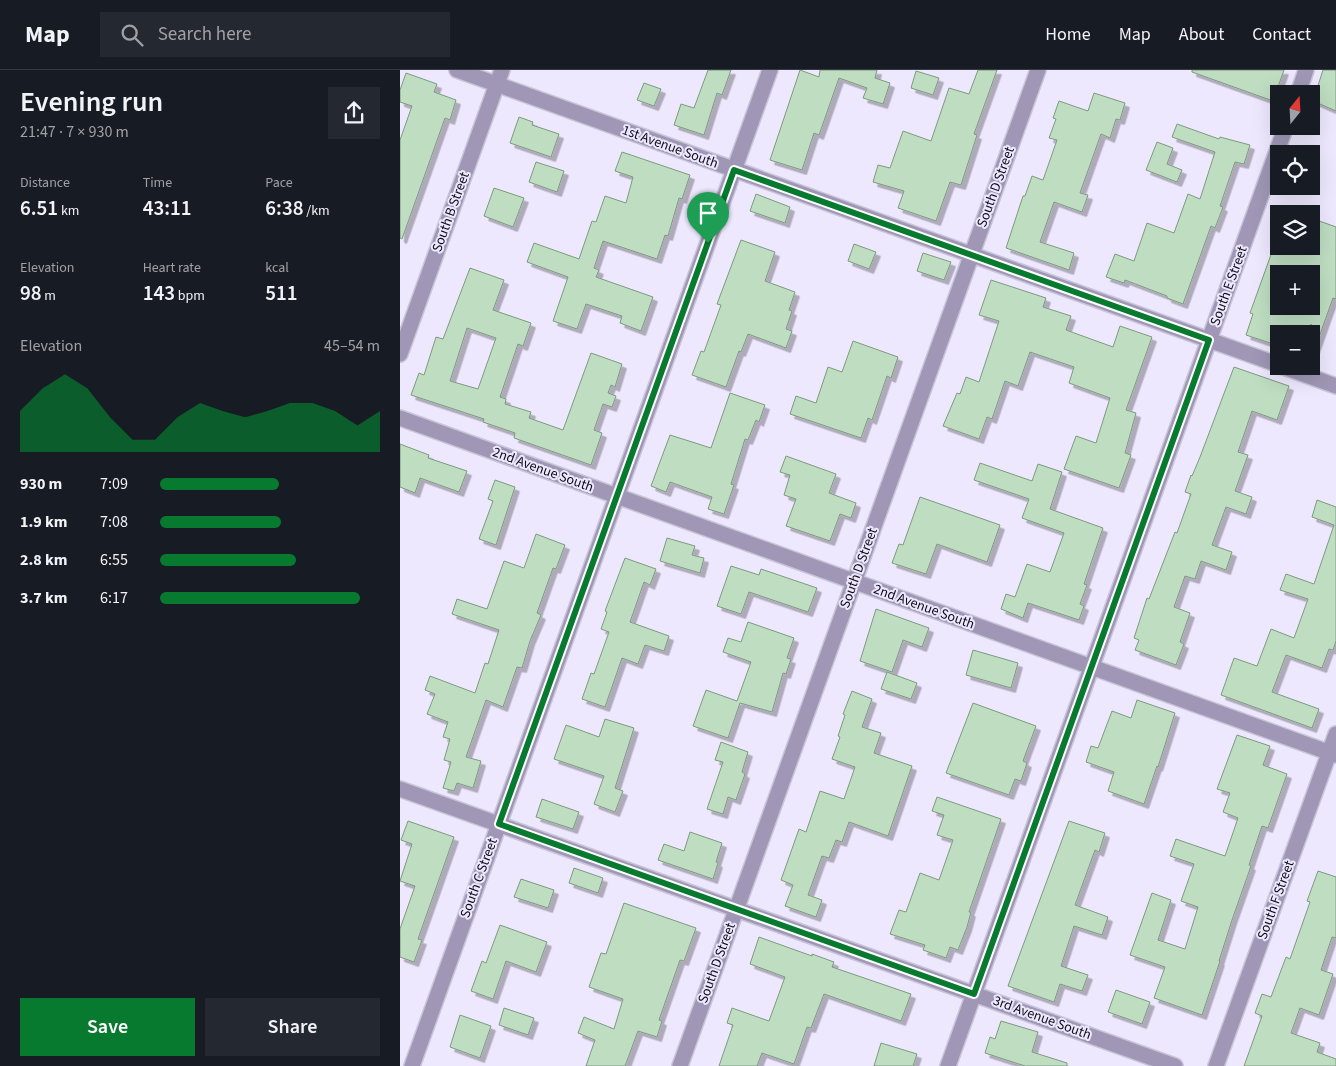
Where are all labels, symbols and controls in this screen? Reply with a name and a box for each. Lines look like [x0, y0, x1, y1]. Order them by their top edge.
search box [100, 12, 450, 57]
text: Map [25, 17, 70, 52]
icon: search [118, 21, 146, 49]
text: Search here [158, 21, 251, 48]
text: Home [1045, 22, 1091, 47]
text: Map [1119, 22, 1151, 47]
text: About [1179, 22, 1224, 47]
text: Contact [1252, 22, 1311, 47]
text: Evening run [20, 82, 163, 122]
north arrow [1270, 85, 1320, 135]
map controls [1270, 85, 1320, 375]
button: share [328, 87, 380, 139]
street label: 1st Avenue South [619, 120, 721, 174]
text: 21:47 · 7 × 930 m [20, 121, 129, 143]
street label: South D Street [972, 144, 1020, 230]
button: locate [1270, 145, 1320, 195]
street label: South B Street [427, 169, 475, 255]
text: Distance [20, 173, 70, 193]
text: Time [143, 173, 172, 193]
text: Pace [265, 173, 293, 193]
pin [687, 192, 729, 243]
text: 6.51 [20, 193, 58, 223]
text: 43:11 [143, 193, 192, 223]
text: 6:38 [265, 193, 303, 223]
icon: arrive [694, 199, 722, 227]
text: km [58, 201, 79, 221]
text: /km [303, 201, 330, 221]
button: layers [1270, 205, 1320, 255]
street label: South E Street [1205, 243, 1253, 328]
text: Elevation [20, 258, 75, 278]
text: Heart rate [143, 258, 201, 278]
text: kcal [265, 258, 289, 278]
button: + [1270, 265, 1320, 315]
text: 98 [20, 278, 42, 308]
text: 143 [143, 278, 175, 308]
text: 511 [265, 278, 298, 308]
text: m [42, 286, 56, 306]
text: bpm [175, 286, 205, 306]
button: − [1270, 325, 1320, 375]
text: Elevation [20, 335, 82, 357]
text: 45–54 m [324, 335, 380, 357]
street label: 2nd Avenue South [490, 442, 596, 498]
text: 930 m [20, 473, 62, 495]
text: 7:09 [100, 473, 128, 495]
text: 1.9 km [20, 511, 67, 533]
text: 7:08 [100, 511, 128, 533]
street label: South D Street [835, 525, 883, 611]
text: 2.8 km [20, 549, 67, 571]
text: 6:55 [100, 549, 128, 571]
street label: 2nd Avenue South [871, 579, 977, 635]
text: 3.7 km [20, 587, 67, 609]
text: 6:17 [100, 587, 128, 609]
street label: South C Street [455, 835, 503, 921]
street label: South F Street [1252, 858, 1300, 942]
street label: South D Street [693, 920, 741, 1006]
street label: 3rd Avenue South [990, 991, 1094, 1045]
button: Save [20, 998, 195, 1056]
button: Share [205, 998, 380, 1056]

